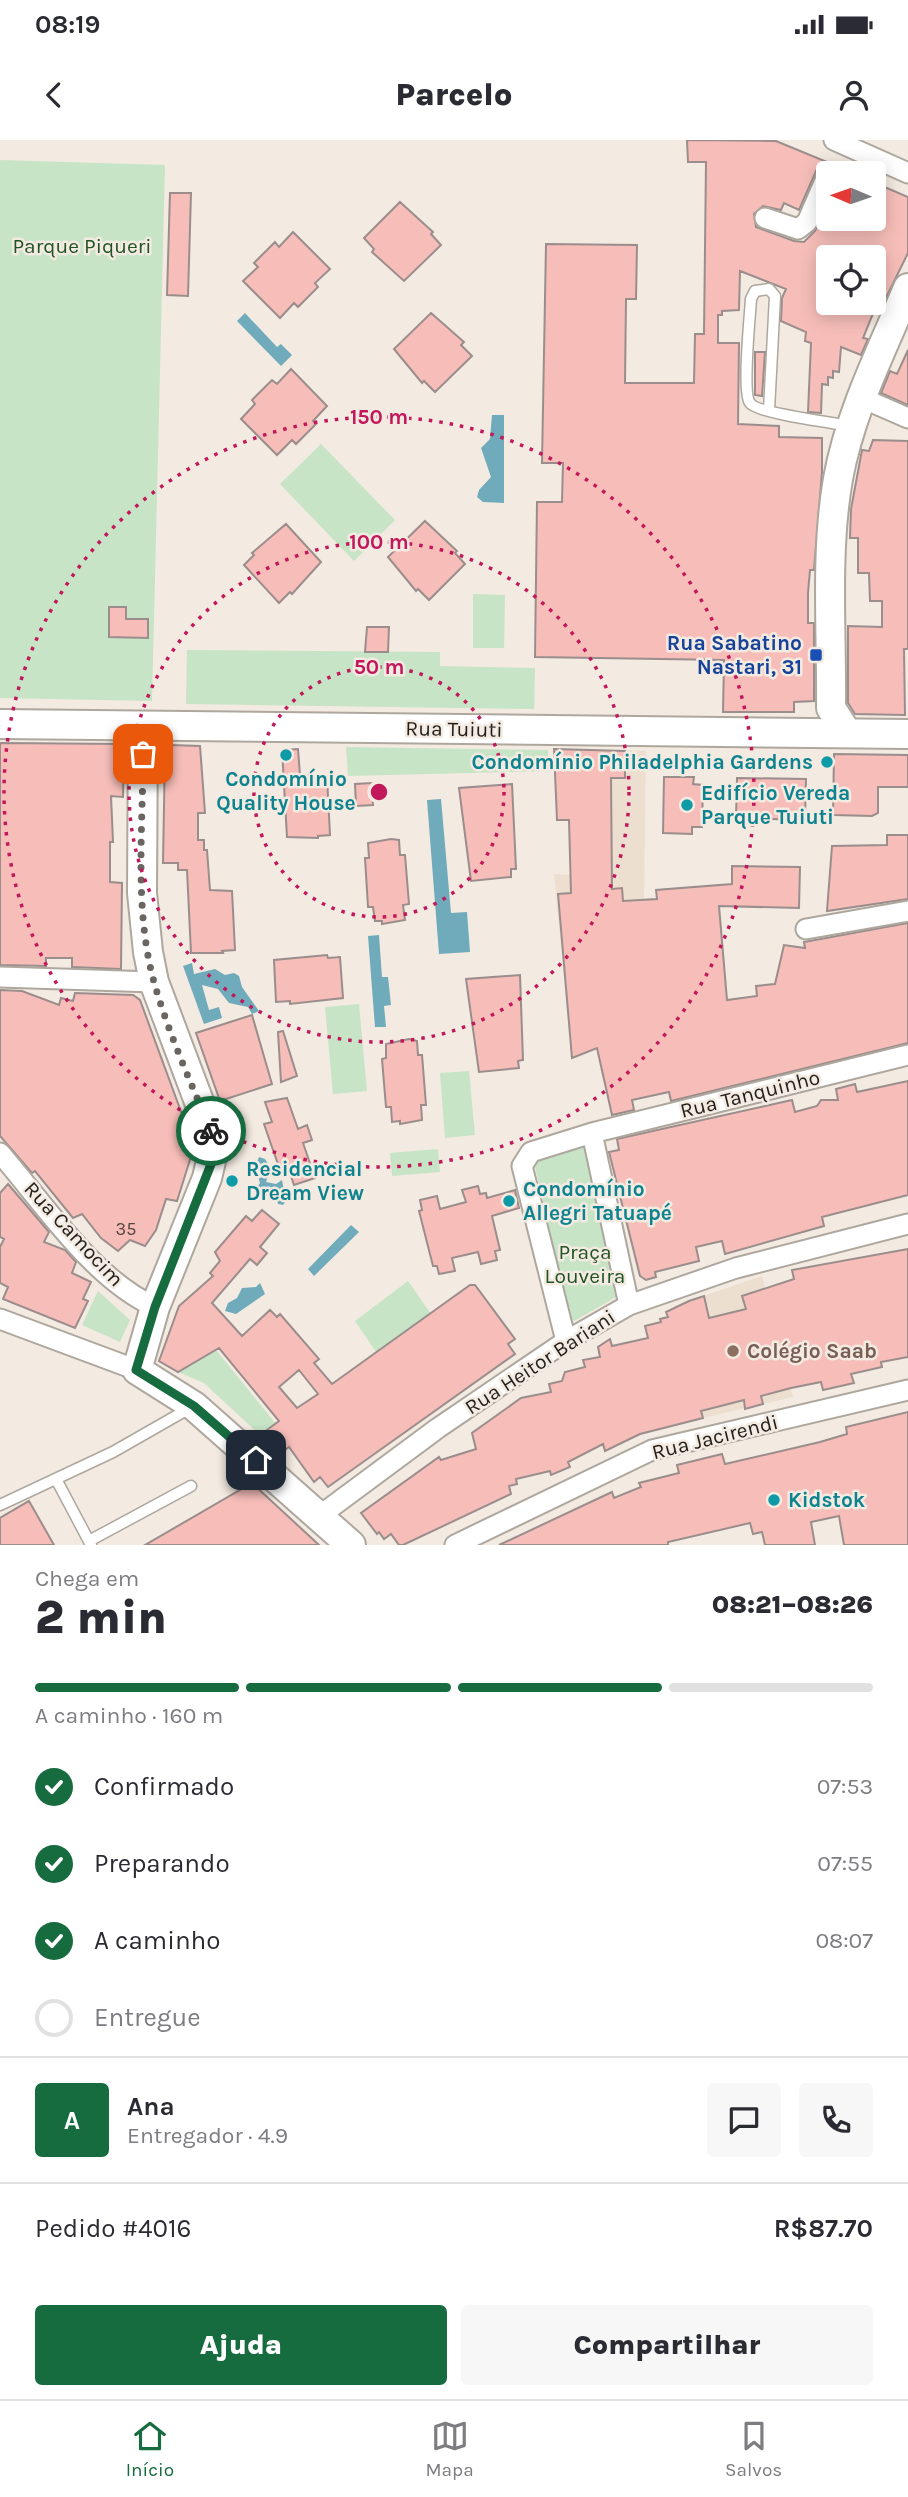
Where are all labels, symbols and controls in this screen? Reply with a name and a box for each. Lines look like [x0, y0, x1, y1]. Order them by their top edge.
text: 08:19 [35, 9, 100, 40]
icon: back [35, 76, 73, 114]
text: Parcelo [395, 76, 513, 113]
icon: person [835, 76, 873, 114]
north arrow [816, 161, 886, 231]
map controls [816, 161, 886, 315]
park label: Parque Piqueri [12, 234, 152, 258]
button: locate [816, 245, 886, 315]
text: 150 m [350, 405, 408, 429]
text: 100 m [349, 530, 409, 554]
place label: Rua Sabatino Nastari, 31 [667, 631, 802, 679]
marker: Rua Sabatino Nastari, 31 [808, 647, 824, 663]
text: 50 m [354, 655, 404, 679]
street label: Rua Tuiuti [405, 716, 503, 742]
pin [113, 724, 173, 784]
icon: bag [124, 735, 162, 773]
marker: Condomínio Quality House [278, 747, 294, 763]
place label: Condomínio Philadelphia Gardens [471, 750, 813, 774]
marker: Condomínio Philadelphia Gardens [819, 754, 835, 770]
place label: Condomínio Quality House [216, 767, 356, 815]
centre of rings [367, 780, 391, 804]
place label: Edifício Vereda Parque Tuiuti [701, 781, 850, 830]
marker: Edifício Vereda Parque Tuiuti [679, 797, 695, 813]
street label: Rua Tanquinho [678, 1065, 822, 1123]
courier [176, 1096, 246, 1166]
icon: bike [192, 1112, 230, 1150]
place label: Residencial Dream View [246, 1157, 364, 1205]
marker: Residencial Dream View [224, 1173, 240, 1189]
street label: Rua Camocim [19, 1177, 129, 1291]
place label: Condomínio Allegri Tatuapé [523, 1177, 672, 1225]
marker: Condomínio Allegri Tatuapé [501, 1193, 517, 1209]
house number: 35 [116, 1218, 136, 1240]
park label: Praça Louveira [545, 1240, 625, 1288]
street label: Rua Heitor Bariani [460, 1305, 620, 1419]
place label: Colégio Saab [747, 1339, 877, 1363]
marker: Colégio Saab [725, 1343, 741, 1359]
street label: Rua Jacirendi [650, 1410, 780, 1464]
pin [226, 1430, 286, 1490]
icon: home [237, 1441, 275, 1479]
place label: Kidstok [788, 1488, 866, 1512]
marker: Kidstok [766, 1492, 782, 1508]
text: Chega em [35, 1565, 139, 1592]
text: 08:21–08:26 [712, 1589, 873, 1620]
text: 2 min [35, 1591, 167, 1645]
text: A caminho · 160 m [35, 1702, 223, 1729]
icon: check [35, 1768, 73, 1806]
text: Confirmado [94, 1771, 234, 1802]
text: 07:53 [817, 1773, 873, 1800]
icon: check [35, 1845, 73, 1883]
text: Preparando [94, 1848, 230, 1879]
text: 07:55 [817, 1850, 873, 1877]
icon: check [35, 1922, 73, 1960]
text: A caminho [94, 1925, 221, 1956]
text: 08:07 [815, 1927, 873, 1954]
text: Entregue [94, 2002, 201, 2033]
button: chat [707, 2083, 781, 2157]
button: phone [799, 2083, 873, 2157]
text: Ana [127, 2091, 175, 2122]
text: A [64, 2105, 80, 2136]
text: Entregador · 4.9 [127, 2122, 288, 2149]
text: Pedido #4016 [35, 2213, 191, 2244]
text: R$87.70 [774, 2213, 873, 2244]
button: Ajuda [35, 2305, 447, 2385]
button: Compartilhar [461, 2305, 873, 2385]
tab: Início [126, 2417, 174, 2481]
tab: Mapa [425, 2417, 474, 2481]
tab: Salvos [725, 2417, 782, 2481]

